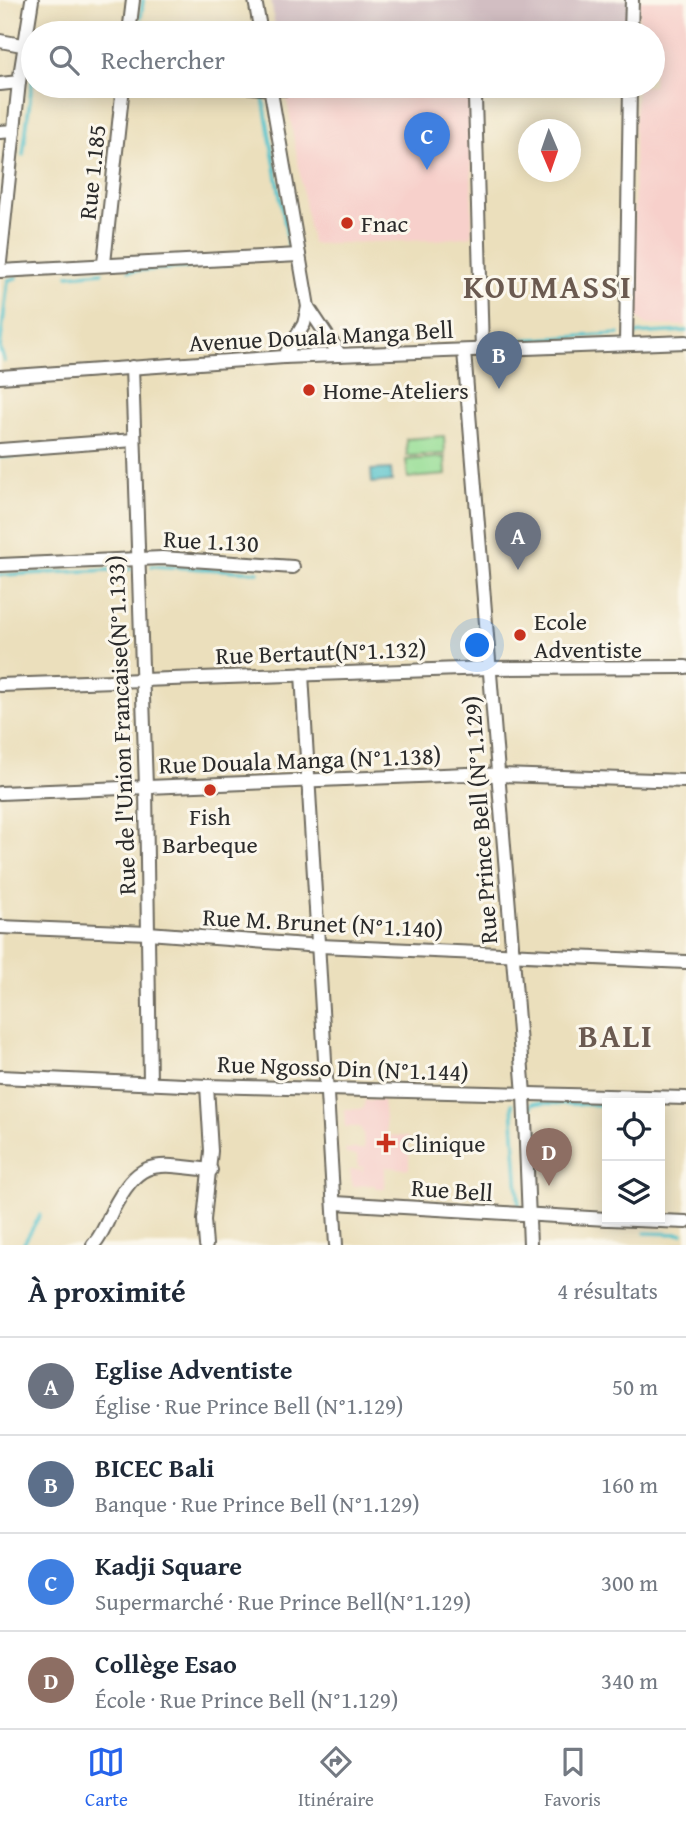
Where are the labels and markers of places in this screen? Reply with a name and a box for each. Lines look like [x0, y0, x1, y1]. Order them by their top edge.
pin: C [404, 112, 450, 170]
place label: Fnac [361, 206, 409, 241]
marker: Fnac [339, 215, 355, 231]
pin: B [476, 331, 522, 389]
place label: Home-Ateliers [323, 373, 469, 408]
marker: Home-Ateliers [301, 382, 317, 398]
pin: A [495, 512, 541, 570]
place label: Ecole Adventiste [534, 604, 642, 667]
marker: Ecole Adventiste [512, 627, 528, 643]
marker: Fish Barbeque [202, 782, 218, 798]
place label: Fish Barbeque [162, 799, 258, 862]
place label: Clinique [402, 1126, 486, 1161]
pin: D [526, 1128, 572, 1186]
marker: Clinique [376, 1133, 396, 1153]

